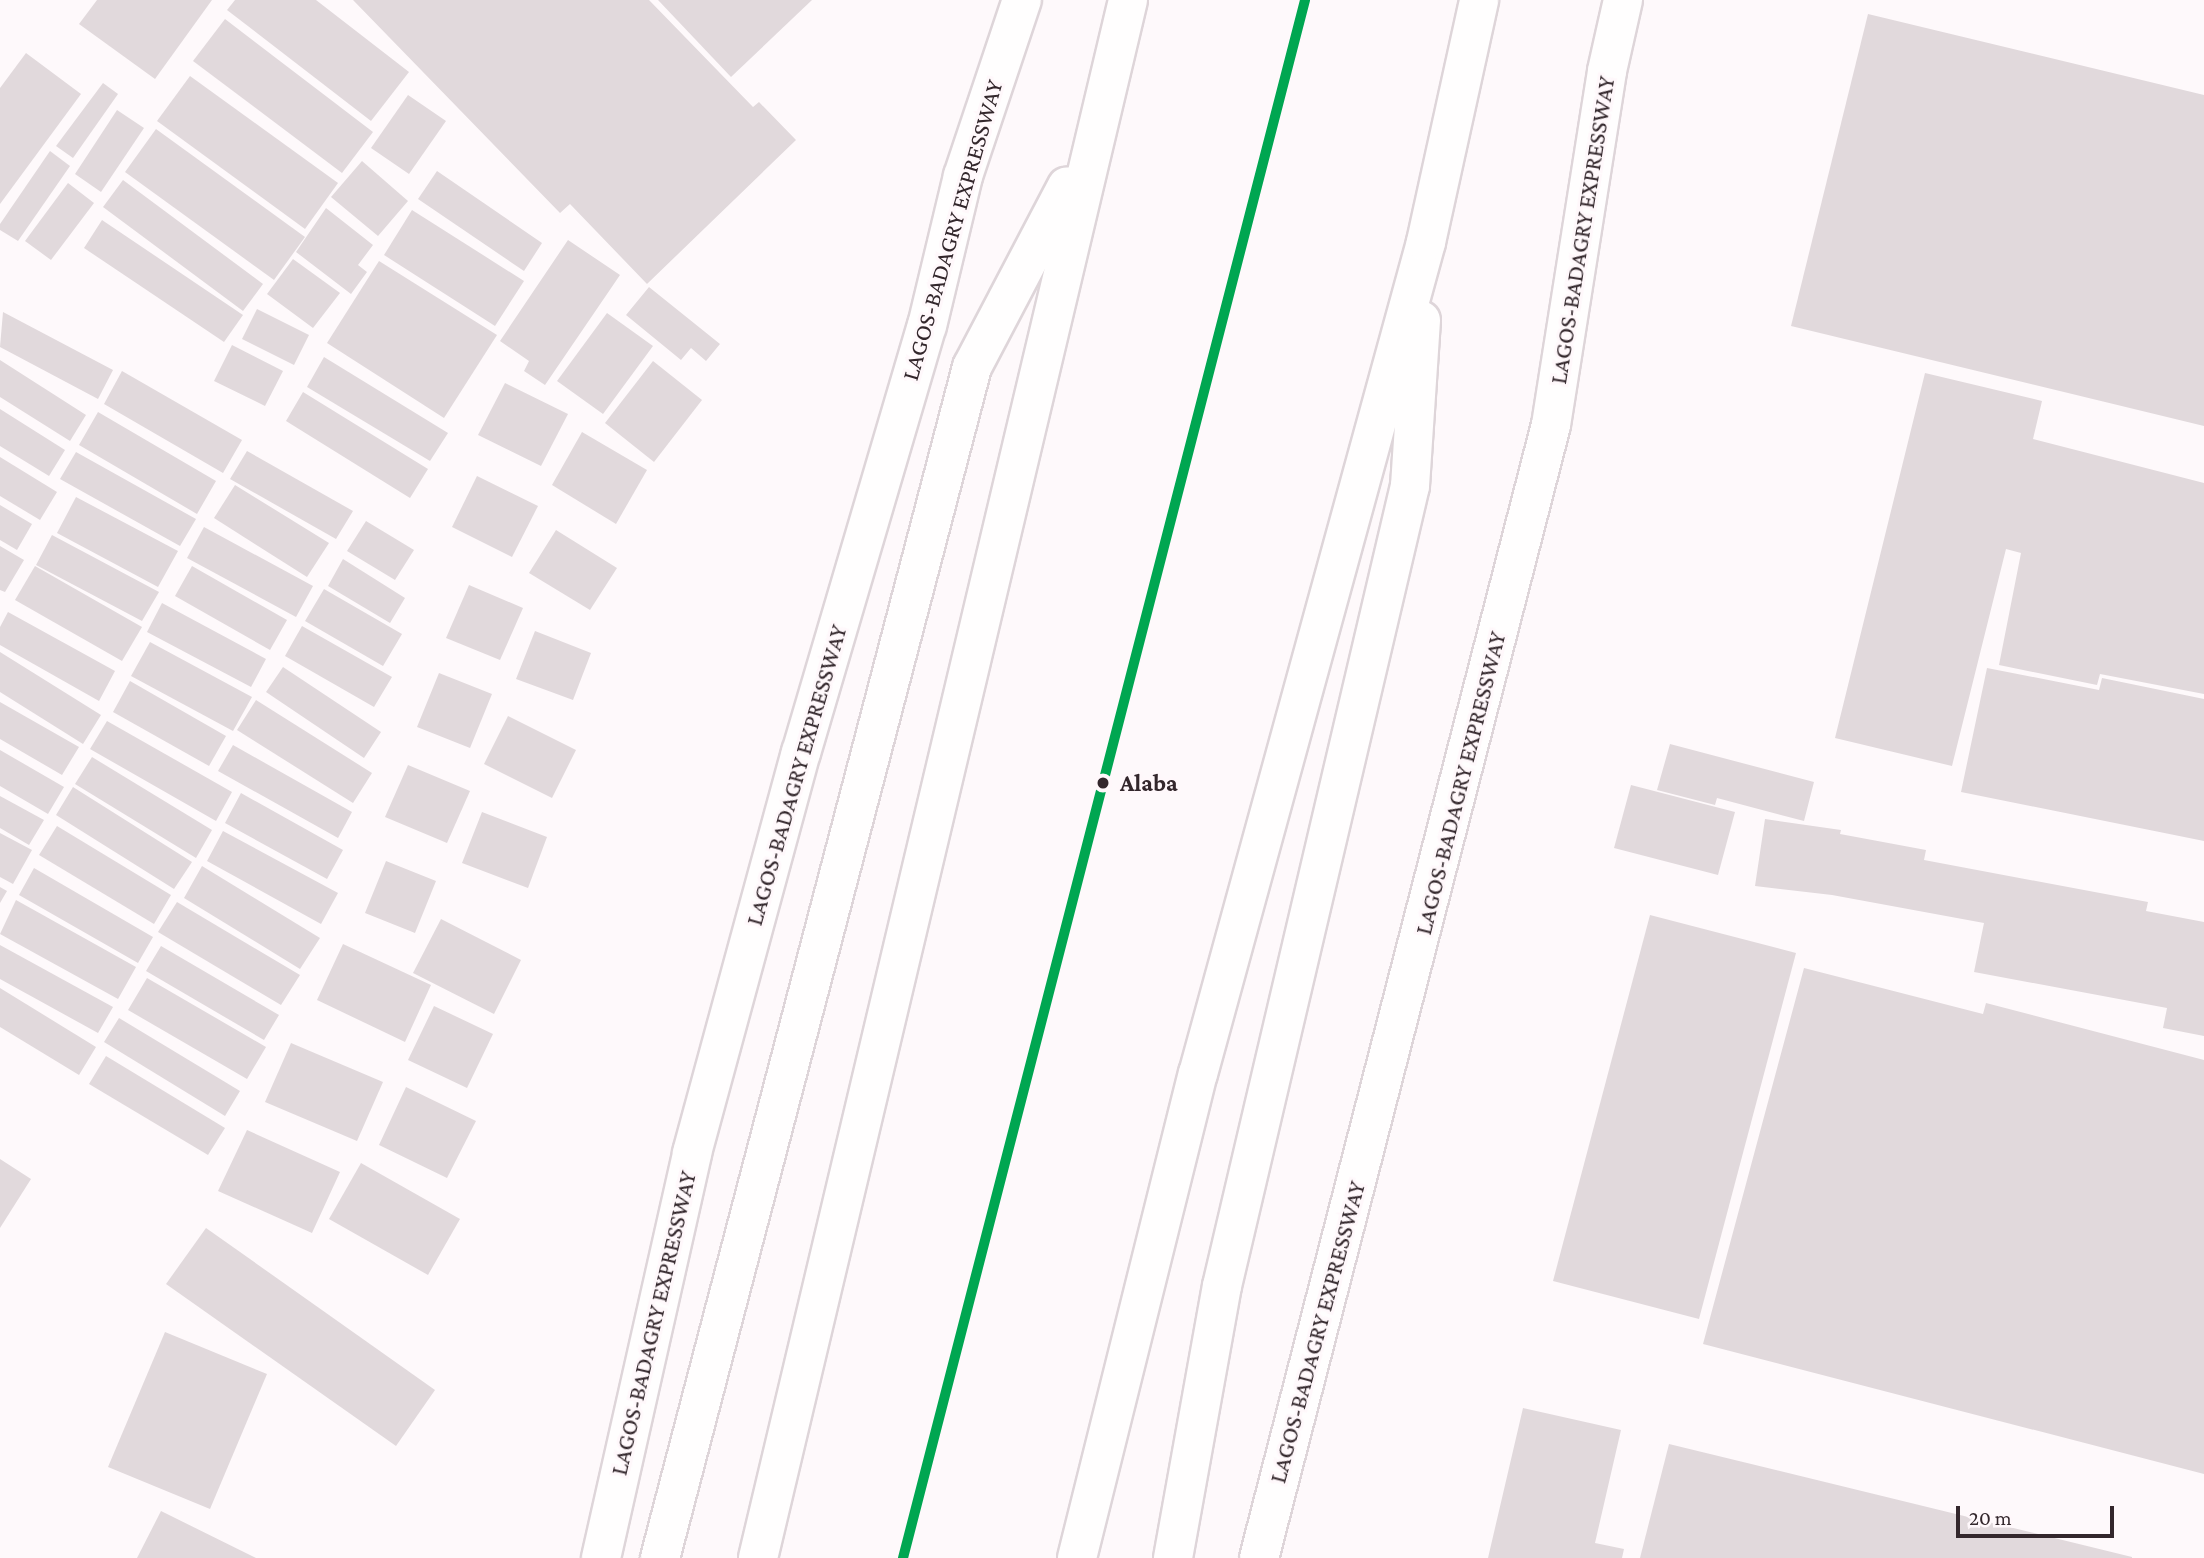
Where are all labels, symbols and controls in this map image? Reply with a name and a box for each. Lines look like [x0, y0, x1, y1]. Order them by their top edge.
street label: LAGOS-BADAGRY EXPRESSWAY [1543, 74, 1621, 386]
street label: LAGOS-BADAGRY EXPRESSWAY [895, 76, 1009, 384]
street label: LAGOS-BADAGRY EXPRESSWAY [739, 621, 853, 929]
street label: LAGOS-BADAGRY EXPRESSWAY [1408, 628, 1512, 938]
place label: Alaba [1120, 769, 1178, 797]
marker: Alaba [1092, 772, 1114, 794]
street label: LAGOS-BADAGRY EXPRESSWAY [604, 1168, 702, 1478]
street label: LAGOS-BADAGRY EXPRESSWAY [1263, 1178, 1371, 1486]
scale bar [1959, 1492, 2116, 1536]
text: 20 m [1969, 1506, 2012, 1530]

